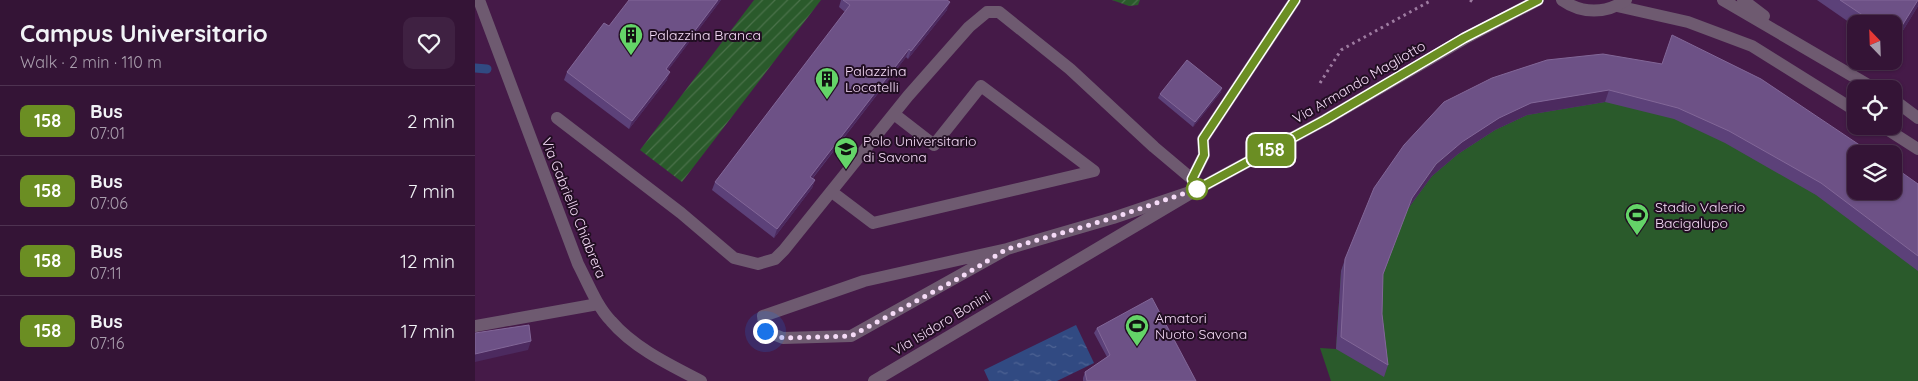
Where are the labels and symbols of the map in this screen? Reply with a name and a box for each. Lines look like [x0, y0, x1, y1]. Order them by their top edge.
north arrow [1847, 15, 1903, 70]
building icon: Palazzina Branca [618, 22, 644, 56]
place label: Palazzina Branca [649, 26, 761, 44]
street label: Via Armando Magliotto [1289, 37, 1429, 127]
place label: Palazzina Locatelli [845, 62, 906, 96]
building icon: Palazzina Locatelli [814, 66, 840, 100]
place label: Polo Universitario di Savona [863, 132, 976, 166]
line badge: 158 [1242, 134, 1300, 166]
street label: Via Gabriello Chiabrera [538, 135, 610, 281]
school or university icon: Polo Universitario di Savona [833, 136, 859, 170]
unlabelled marker [1186, 178, 1208, 200]
place label: Stadio Valerio Bacigalupo [1655, 198, 1745, 232]
sports icon: Stadio Valerio Bacigalupo [1624, 202, 1650, 236]
street label: Via Isidoro Bonini [888, 287, 994, 359]
place label: Amatori Nuoto Savona [1155, 309, 1247, 343]
sports icon: Amatori Nuoto Savona [1124, 313, 1150, 347]
your location [753, 319, 778, 344]

